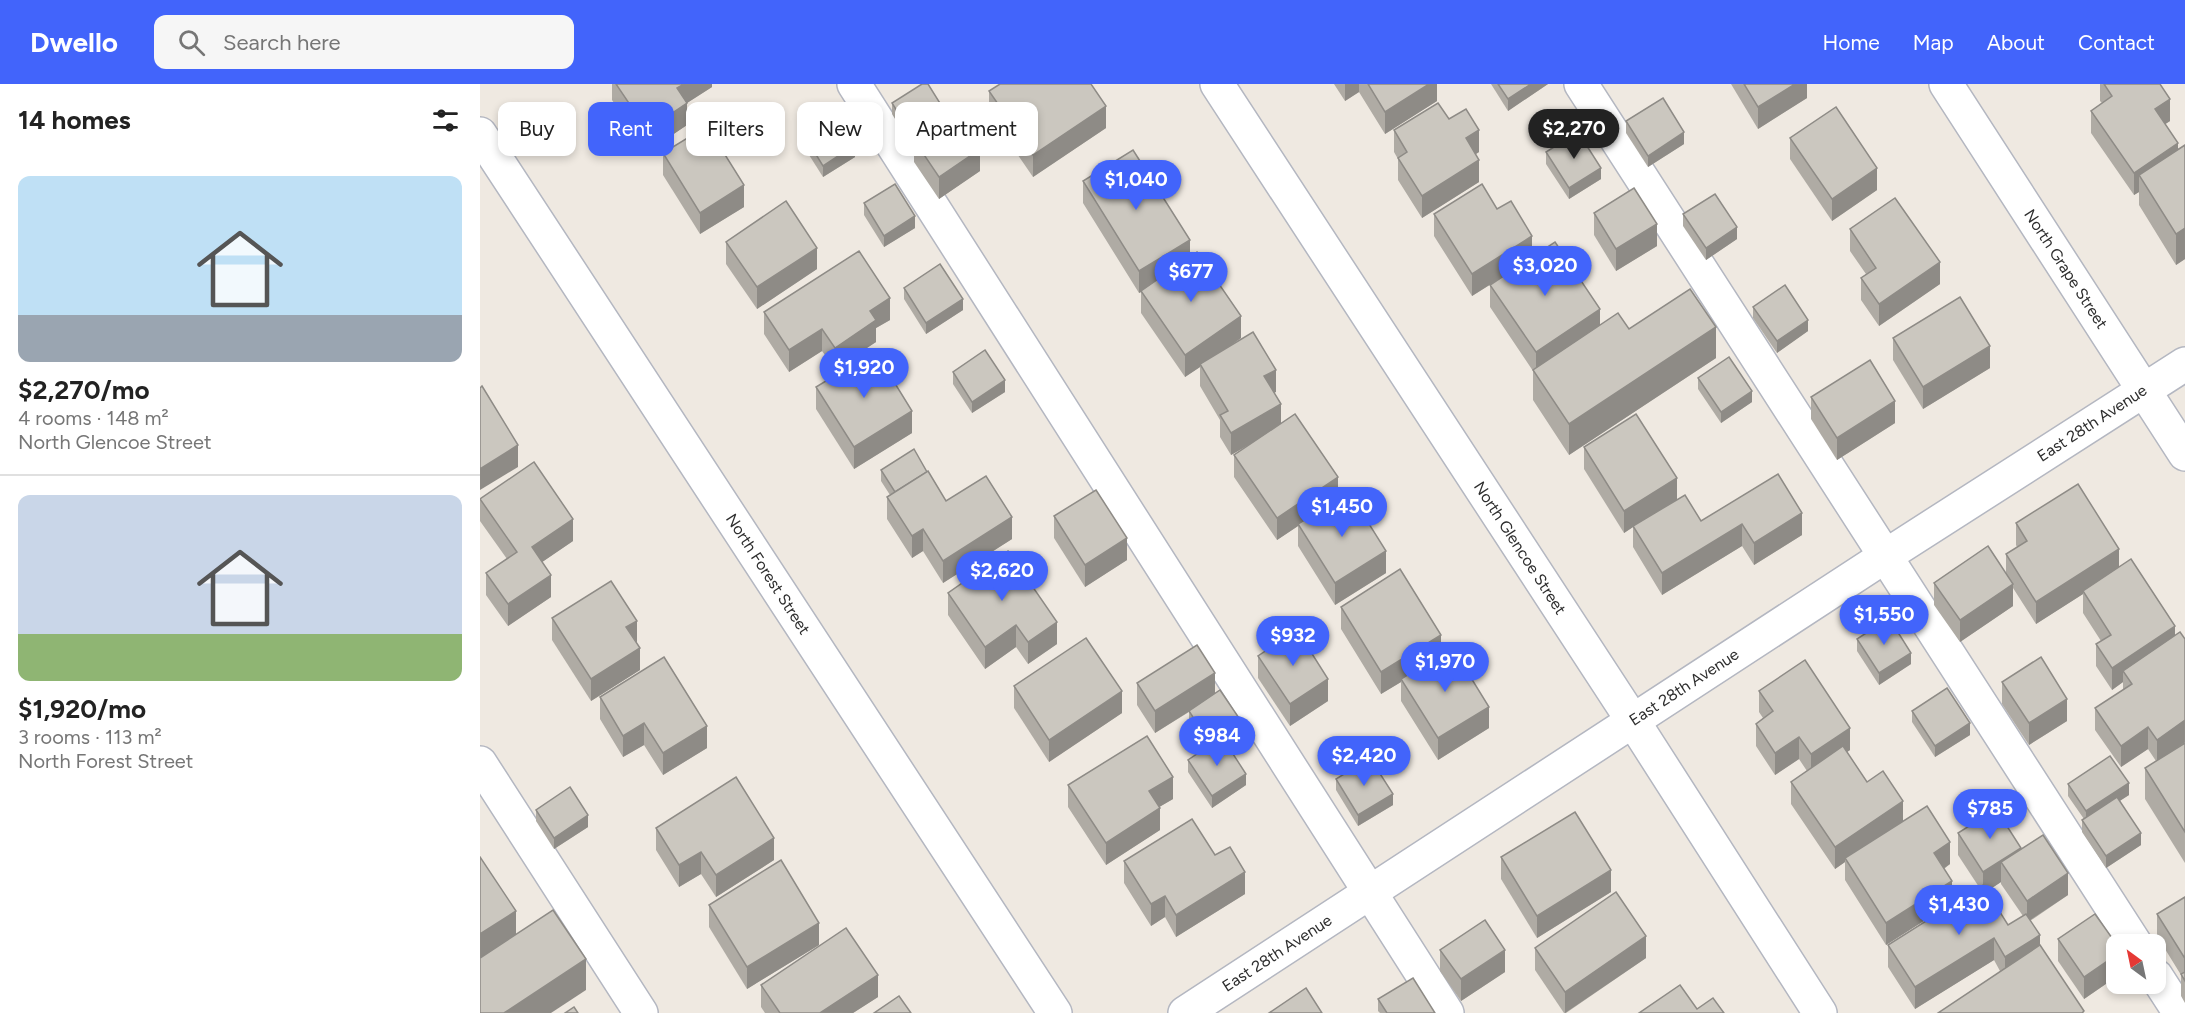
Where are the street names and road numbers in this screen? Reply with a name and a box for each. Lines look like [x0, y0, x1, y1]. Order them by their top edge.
street label: North Grape Street [2020, 206, 2112, 332]
street label: East 28th Avenue [2034, 380, 2151, 466]
street label: North Glencoe Street [1470, 478, 1570, 618]
street label: North Forest Street [722, 510, 814, 638]
street label: East 28th Avenue [1626, 644, 1743, 730]
street label: East 28th Avenue [1219, 910, 1336, 996]

